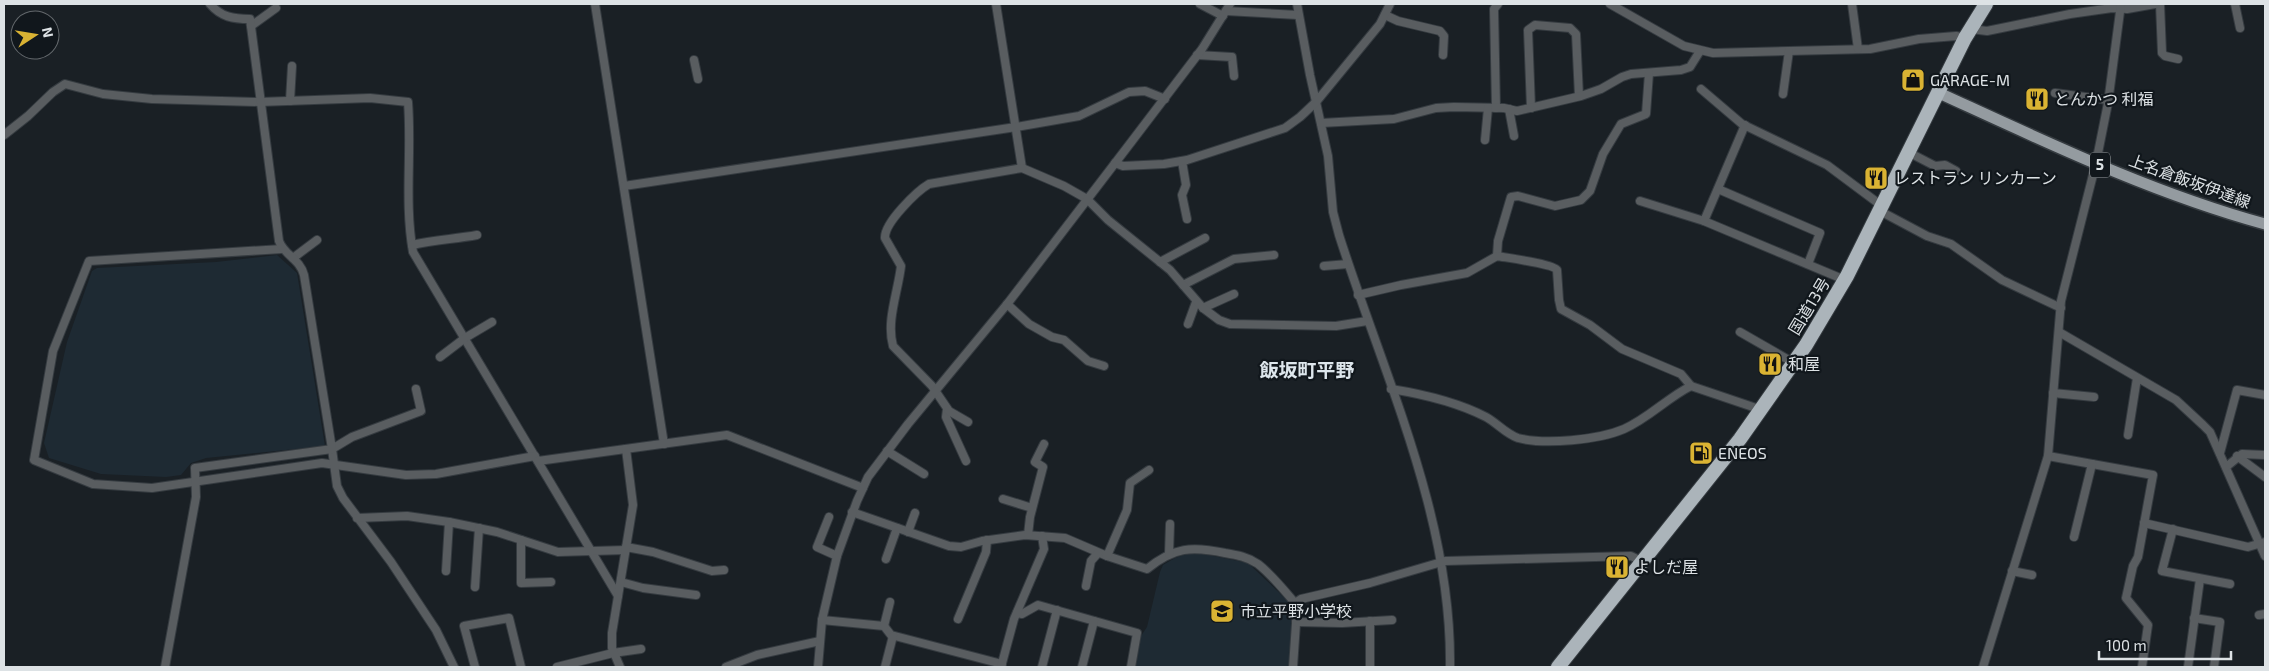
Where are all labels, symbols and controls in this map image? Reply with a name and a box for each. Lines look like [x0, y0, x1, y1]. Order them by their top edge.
north arrow [10, 10, 60, 60]
text: N [39, 25, 58, 39]
shop icon: GARAGE-M [1900, 67, 1926, 93]
place label: GARAGE-M [1930, 70, 2010, 89]
restaurant icon: とんかつ 利福 [2024, 86, 2050, 112]
place label: とんかつ 利福 [2054, 89, 2154, 108]
street label: 上名倉飯坂伊達線 [2127, 150, 2254, 211]
road number: 5 [2090, 152, 2110, 178]
restaurant icon: レストラン リンカーン [1863, 165, 1889, 191]
place label: レストラン リンカーン [1894, 168, 2057, 187]
street label: 国道13号 [1784, 274, 1833, 338]
restaurant icon: 和屋 [1757, 351, 1783, 377]
place label: 和屋 [1788, 354, 1820, 373]
district label: 飯坂町平野 [1259, 358, 1355, 381]
fuel station icon: ENEOS [1688, 440, 1714, 466]
place label: ENEOS [1718, 443, 1767, 462]
restaurant icon: よしだ屋 [1604, 554, 1630, 580]
place label: よしだ屋 [1634, 557, 1698, 576]
school or university icon: 市立平野小学校 [1209, 598, 1235, 624]
place label: 市立平野小学校 [1240, 601, 1352, 620]
scale bar [2099, 628, 2232, 660]
text: 100 m [2106, 636, 2147, 654]

